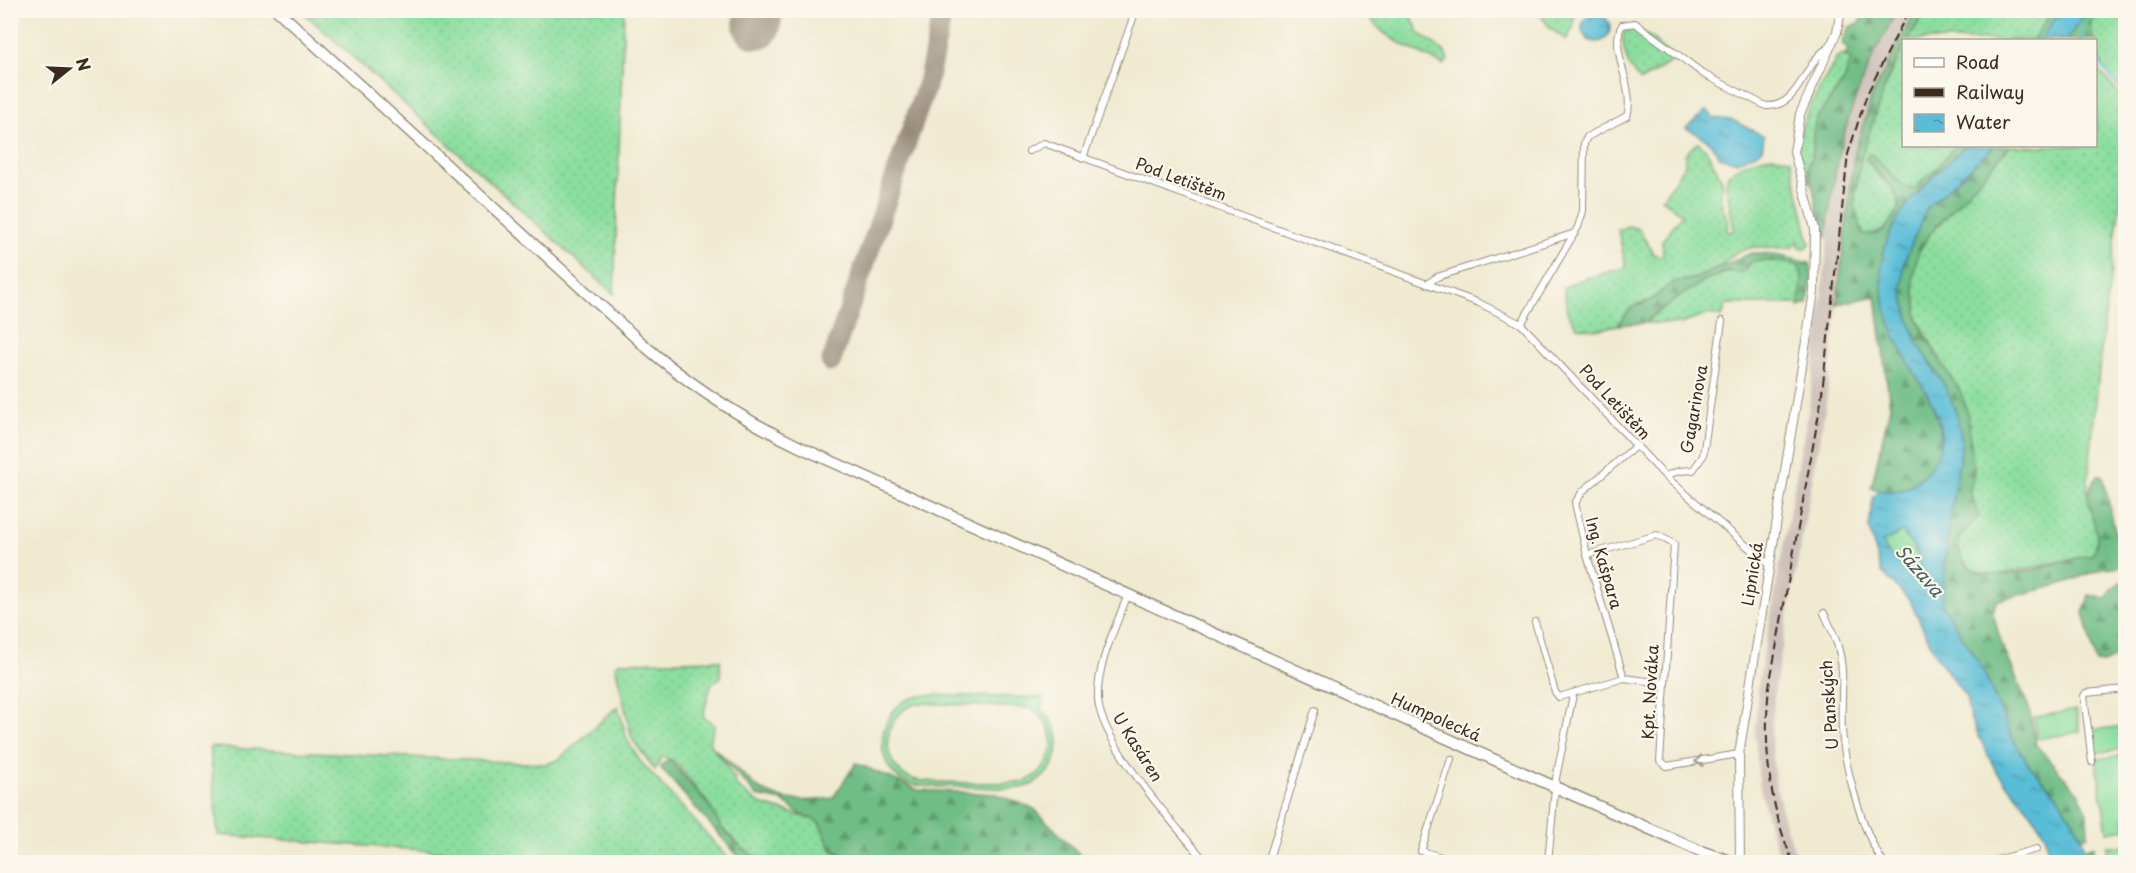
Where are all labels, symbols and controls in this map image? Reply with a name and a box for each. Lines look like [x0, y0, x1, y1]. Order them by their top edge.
north arrow [39, 39, 99, 99]
legend [1902, 39, 2097, 147]
text: Road [1956, 48, 2000, 75]
text: N [71, 54, 98, 74]
text: Railway [1956, 78, 2024, 105]
text: Water [1956, 108, 2011, 135]
street label: Pod Letištěm [1132, 150, 1230, 206]
street label: Pod Letištěm [1574, 358, 1657, 444]
street label: Gagarinova [1673, 362, 1713, 455]
street label: Ing. Kašpara [1580, 514, 1630, 612]
water label: Sázava [1890, 538, 1951, 603]
street label: Lipnická [1734, 540, 1768, 608]
street label: Kpt. Nováka [1635, 644, 1663, 740]
street label: U Panských [1813, 659, 1843, 751]
street label: Humpolecká [1388, 686, 1485, 747]
street label: U Kasáren [1108, 707, 1170, 786]
one-way arrow [1694, 754, 1703, 766]

